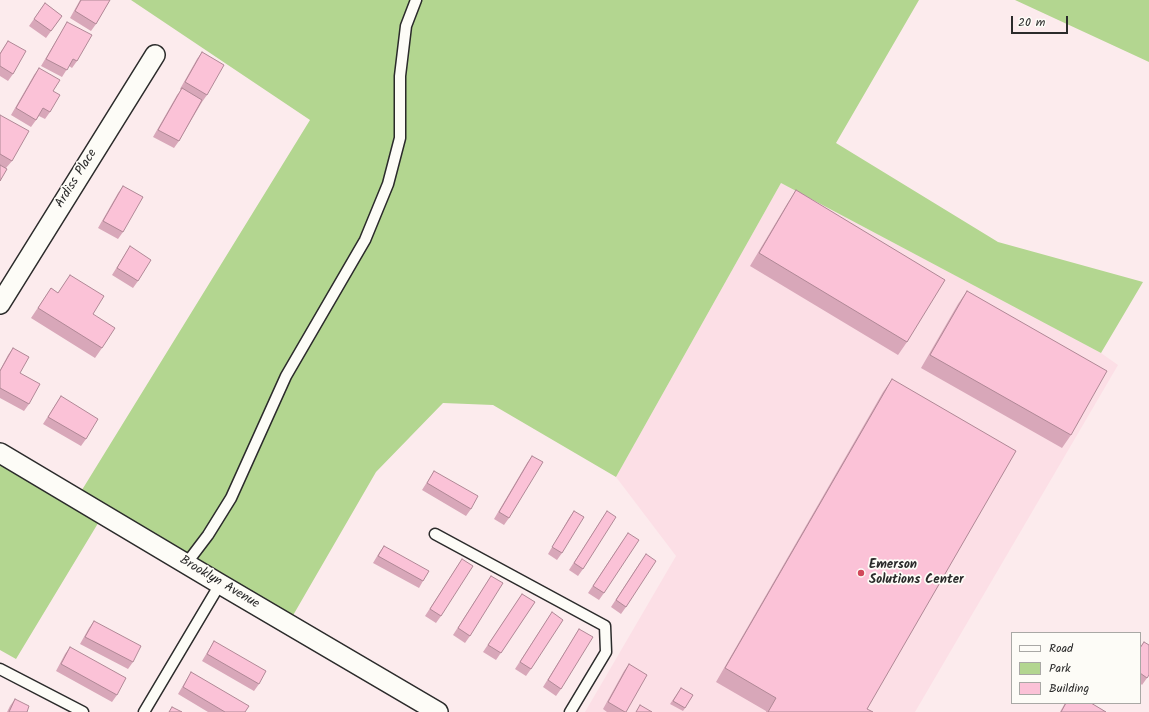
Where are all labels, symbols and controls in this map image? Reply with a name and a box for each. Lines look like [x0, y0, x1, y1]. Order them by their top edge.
scale bar [1013, 8, 1070, 34]
text: 20 m [1018, 13, 1045, 32]
street label: Ardiss Place [53, 147, 101, 211]
street label: Brooklyn Avenue [176, 553, 262, 613]
place label: Emerson Solutions Center [869, 558, 964, 589]
marker: Emerson Solutions Center [856, 568, 866, 578]
legend [1011, 632, 1141, 704]
text: Road [1049, 639, 1073, 658]
text: Park [1049, 659, 1071, 678]
text: Building [1049, 679, 1089, 698]

